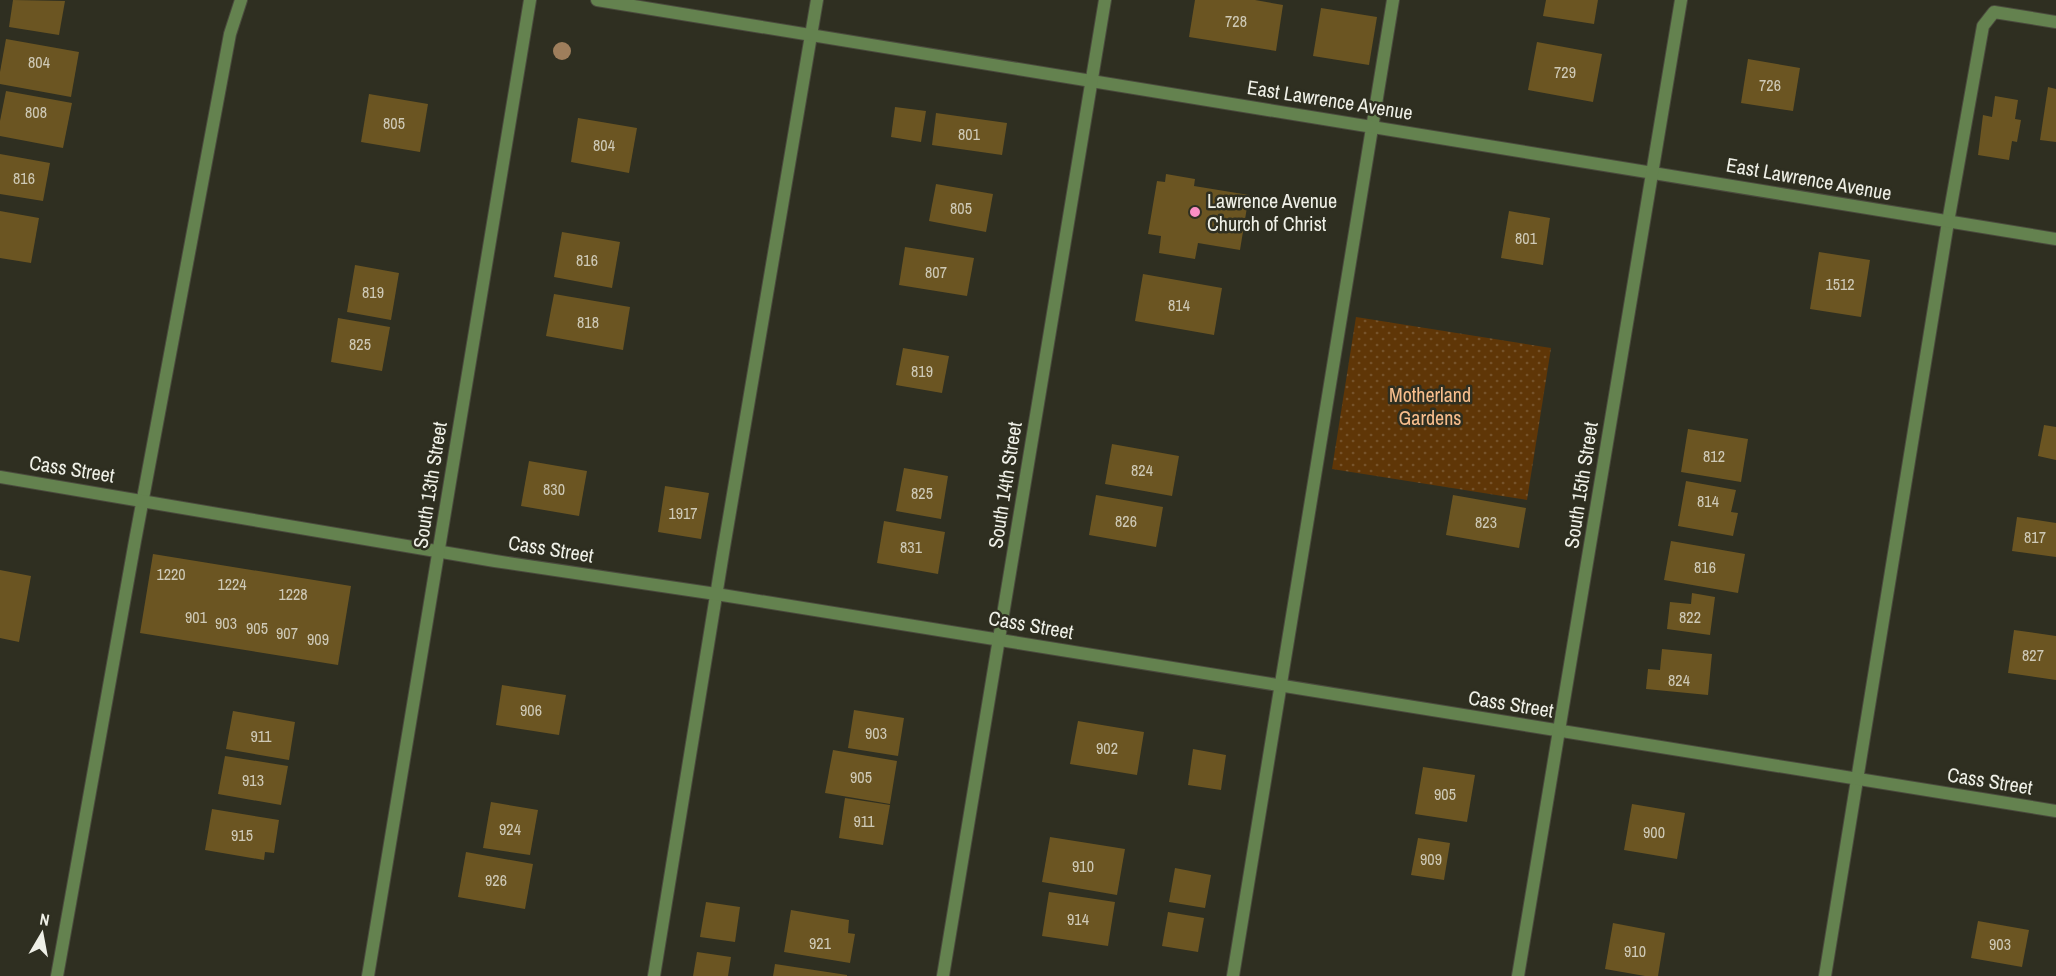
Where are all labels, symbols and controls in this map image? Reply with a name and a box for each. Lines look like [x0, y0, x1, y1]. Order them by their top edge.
house number: 728 [1225, 10, 1247, 32]
house number: 804 [28, 51, 50, 73]
house number: 729 [1554, 61, 1576, 83]
street label: East Lawrence Avenue [1245, 73, 1415, 126]
house number: 726 [1759, 74, 1781, 96]
house number: 808 [25, 101, 47, 123]
house number: 805 [383, 112, 405, 134]
house number: 801 [958, 123, 981, 145]
house number: 804 [593, 134, 615, 156]
street label: East Lawrence Avenue [1724, 151, 1894, 206]
house number: 816 [13, 167, 35, 189]
place label: Lawrence Avenue Church of Christ [1207, 187, 1337, 237]
house number: 805 [950, 197, 972, 219]
marker: Lawrence Avenue Church of Christ [1188, 205, 1202, 219]
house number: 801 [1515, 227, 1538, 249]
house number: 816 [576, 249, 598, 271]
house number: 807 [925, 261, 947, 283]
house number: 1512 [1825, 273, 1855, 295]
house number: 819 [362, 281, 384, 303]
house number: 814 [1168, 294, 1190, 316]
house number: 818 [577, 311, 599, 333]
house number: 825 [349, 333, 371, 355]
house number: 819 [911, 360, 933, 382]
park label: Motherland Gardens [1389, 381, 1471, 431]
street label: South 13th Street [406, 419, 453, 550]
street label: South 14th Street [981, 419, 1028, 550]
street label: South 15th Street [1557, 419, 1604, 550]
house number: 812 [1703, 445, 1725, 467]
street label: Cass Street [28, 448, 117, 489]
house number: 824 [1131, 459, 1153, 481]
house number: 830 [543, 478, 565, 500]
house number: 825 [911, 482, 933, 504]
house number: 814 [1697, 490, 1719, 512]
house number: 1917 [668, 502, 698, 524]
house number: 826 [1115, 510, 1137, 532]
house number: 823 [1475, 511, 1497, 533]
house number: 817 [2024, 526, 2046, 548]
street label: Cass Street [507, 528, 596, 569]
house number: 831 [900, 536, 923, 558]
house number: 816 [1694, 556, 1716, 578]
house number: 1220 [156, 563, 186, 585]
house number: 1224 [217, 573, 247, 595]
house number: 1228 [278, 583, 308, 605]
street label: Cass Street [987, 604, 1076, 645]
house number: 901 [185, 606, 208, 628]
house number: 822 [1679, 606, 1701, 628]
house number: 903 [215, 612, 237, 634]
house number: 905 [246, 617, 268, 639]
house number: 907 [276, 622, 298, 644]
house number: 909 [307, 628, 329, 650]
house number: 827 [2022, 644, 2044, 666]
house number: 824 [1668, 669, 1690, 691]
street label: Cass Street [1467, 683, 1556, 724]
house number: 906 [520, 699, 542, 721]
house number: 903 [865, 722, 887, 744]
house number: 911 [251, 725, 272, 747]
house number: 902 [1096, 737, 1118, 759]
street label: Cass Street [1946, 760, 2035, 801]
house number: 905 [850, 766, 872, 788]
house number: 913 [242, 769, 264, 791]
house number: 905 [1434, 783, 1456, 805]
house number: 911 [854, 810, 875, 832]
house number: 924 [499, 818, 521, 840]
house number: 900 [1643, 821, 1665, 843]
house number: 915 [231, 824, 253, 846]
house number: 909 [1420, 848, 1442, 870]
house number: 910 [1072, 855, 1094, 877]
house number: 926 [485, 869, 507, 891]
north arrow [12, 904, 72, 964]
text: N [38, 908, 51, 931]
house number: 914 [1067, 908, 1089, 930]
house number: 921 [809, 932, 832, 954]
house number: 903 [1989, 933, 2011, 955]
house number: 910 [1624, 940, 1646, 962]

